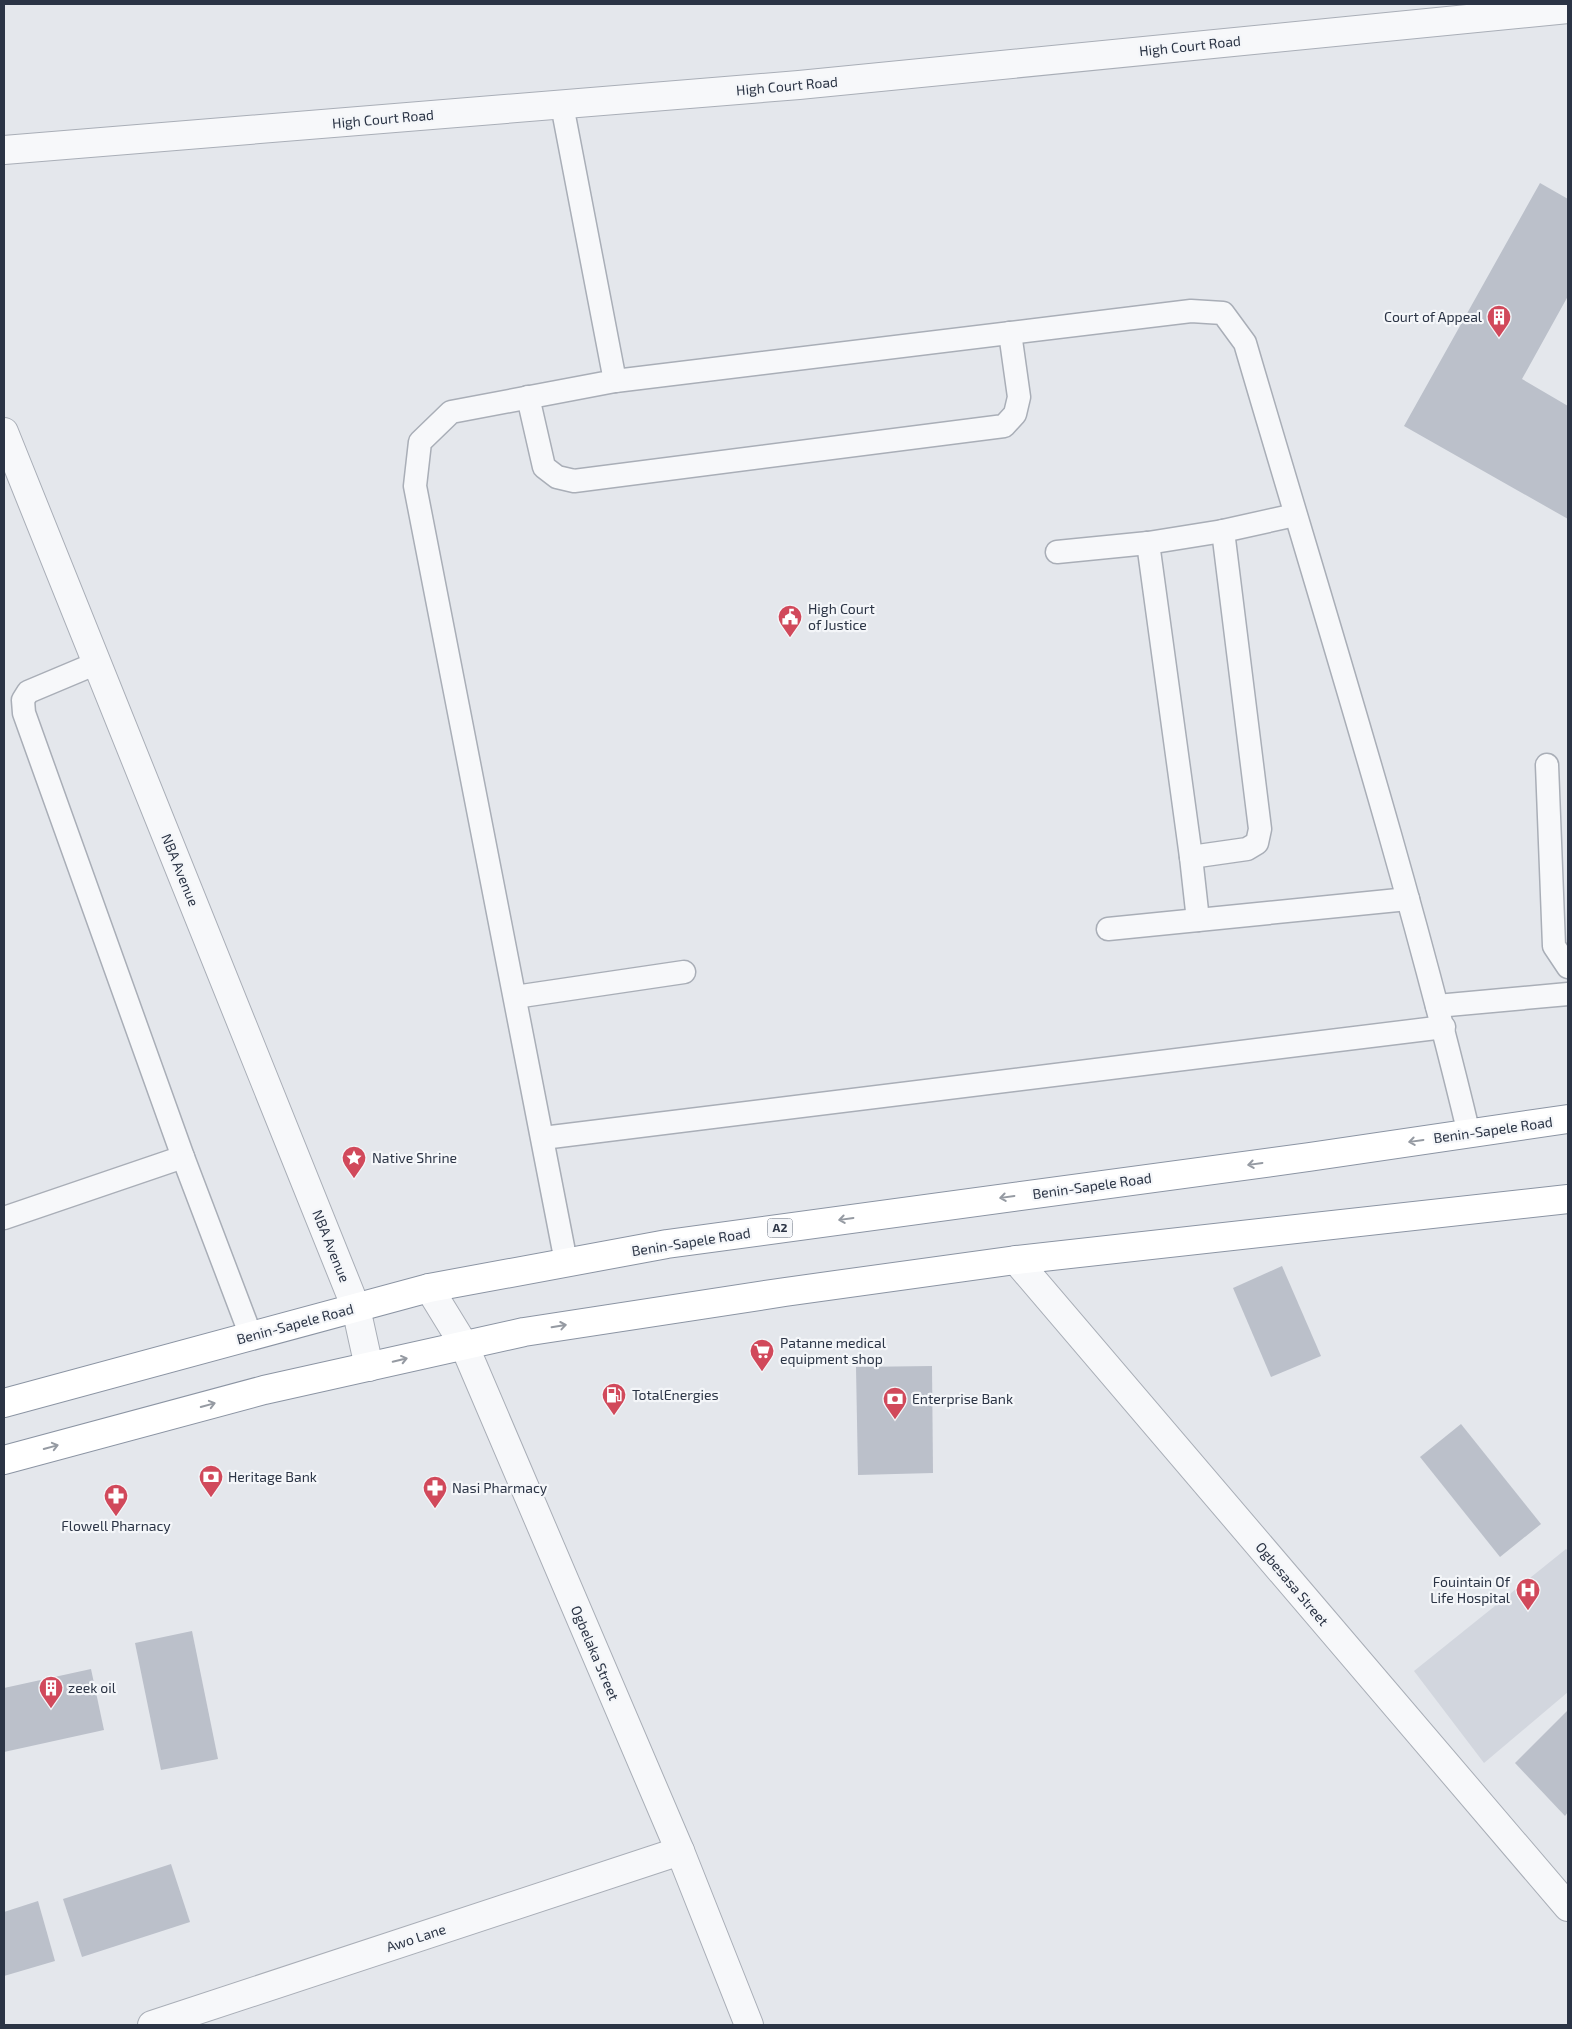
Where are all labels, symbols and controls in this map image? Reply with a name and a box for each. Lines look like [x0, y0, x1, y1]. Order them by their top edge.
street label: High Court Road [1138, 32, 1242, 59]
street label: High Court Road [735, 73, 839, 98]
street label: High Court Road [331, 106, 435, 131]
building icon: Court of Appeal [1486, 304, 1512, 338]
place label: Court of Appeal [1384, 308, 1483, 325]
place label: High Court of Justice [808, 600, 875, 633]
public building icon: High Court of Justice [777, 604, 803, 638]
street label: NBA Avenue [158, 831, 203, 909]
street label: Benin-Sapele Road [1432, 1113, 1554, 1146]
one-way arrow [1408, 1136, 1424, 1146]
place icon: Native Shrine [341, 1145, 367, 1179]
place label: Native Shrine [372, 1149, 457, 1166]
one-way arrow [1247, 1159, 1263, 1169]
street label: Benin-Sapele Road [1031, 1169, 1153, 1202]
one-way arrow [1000, 1193, 1016, 1203]
street label: NBA Avenue [309, 1207, 354, 1285]
one-way arrow [839, 1215, 855, 1225]
road number: A2 [768, 1218, 792, 1238]
street label: Benin-Sapele Road [630, 1224, 752, 1259]
street label: Benin-Sapele Road [235, 1300, 355, 1347]
one-way arrow [551, 1321, 567, 1331]
place label: Patanne medical equipment shop [780, 1334, 887, 1367]
supermarket icon: Patanne medical equipment shop [749, 1338, 775, 1372]
one-way arrow [392, 1355, 408, 1364]
fuel station icon: TotalEnergies [601, 1382, 627, 1416]
place label: TotalEnergies [632, 1386, 719, 1403]
bank icon: Enterprise Bank [882, 1386, 908, 1420]
place label: Enterprise Bank [912, 1390, 1013, 1407]
one-way arrow [199, 1400, 215, 1409]
one-way arrow [42, 1442, 58, 1451]
bank icon: Heritage Bank [198, 1464, 224, 1498]
place label: Heritage Bank [228, 1468, 317, 1485]
pharmacy icon: Nasi Pharmacy [422, 1475, 448, 1509]
place label: Nasi Pharmacy [452, 1479, 548, 1496]
pharmacy icon: Flowell Pharnacy [103, 1483, 129, 1517]
place label: Flowell Pharnacy [61, 1517, 171, 1534]
street label: Ogbesasa Street [1252, 1538, 1332, 1629]
place label: Fouintain Of Life Hospital [1430, 1573, 1511, 1606]
hospital icon: Fouintain Of Life Hospital [1515, 1577, 1541, 1611]
street label: Ogbelaka Street [568, 1603, 623, 1703]
building icon: zeek oil [38, 1675, 64, 1709]
place label: zeek oil [68, 1679, 117, 1696]
street label: Awo Lane [384, 1920, 448, 1955]

